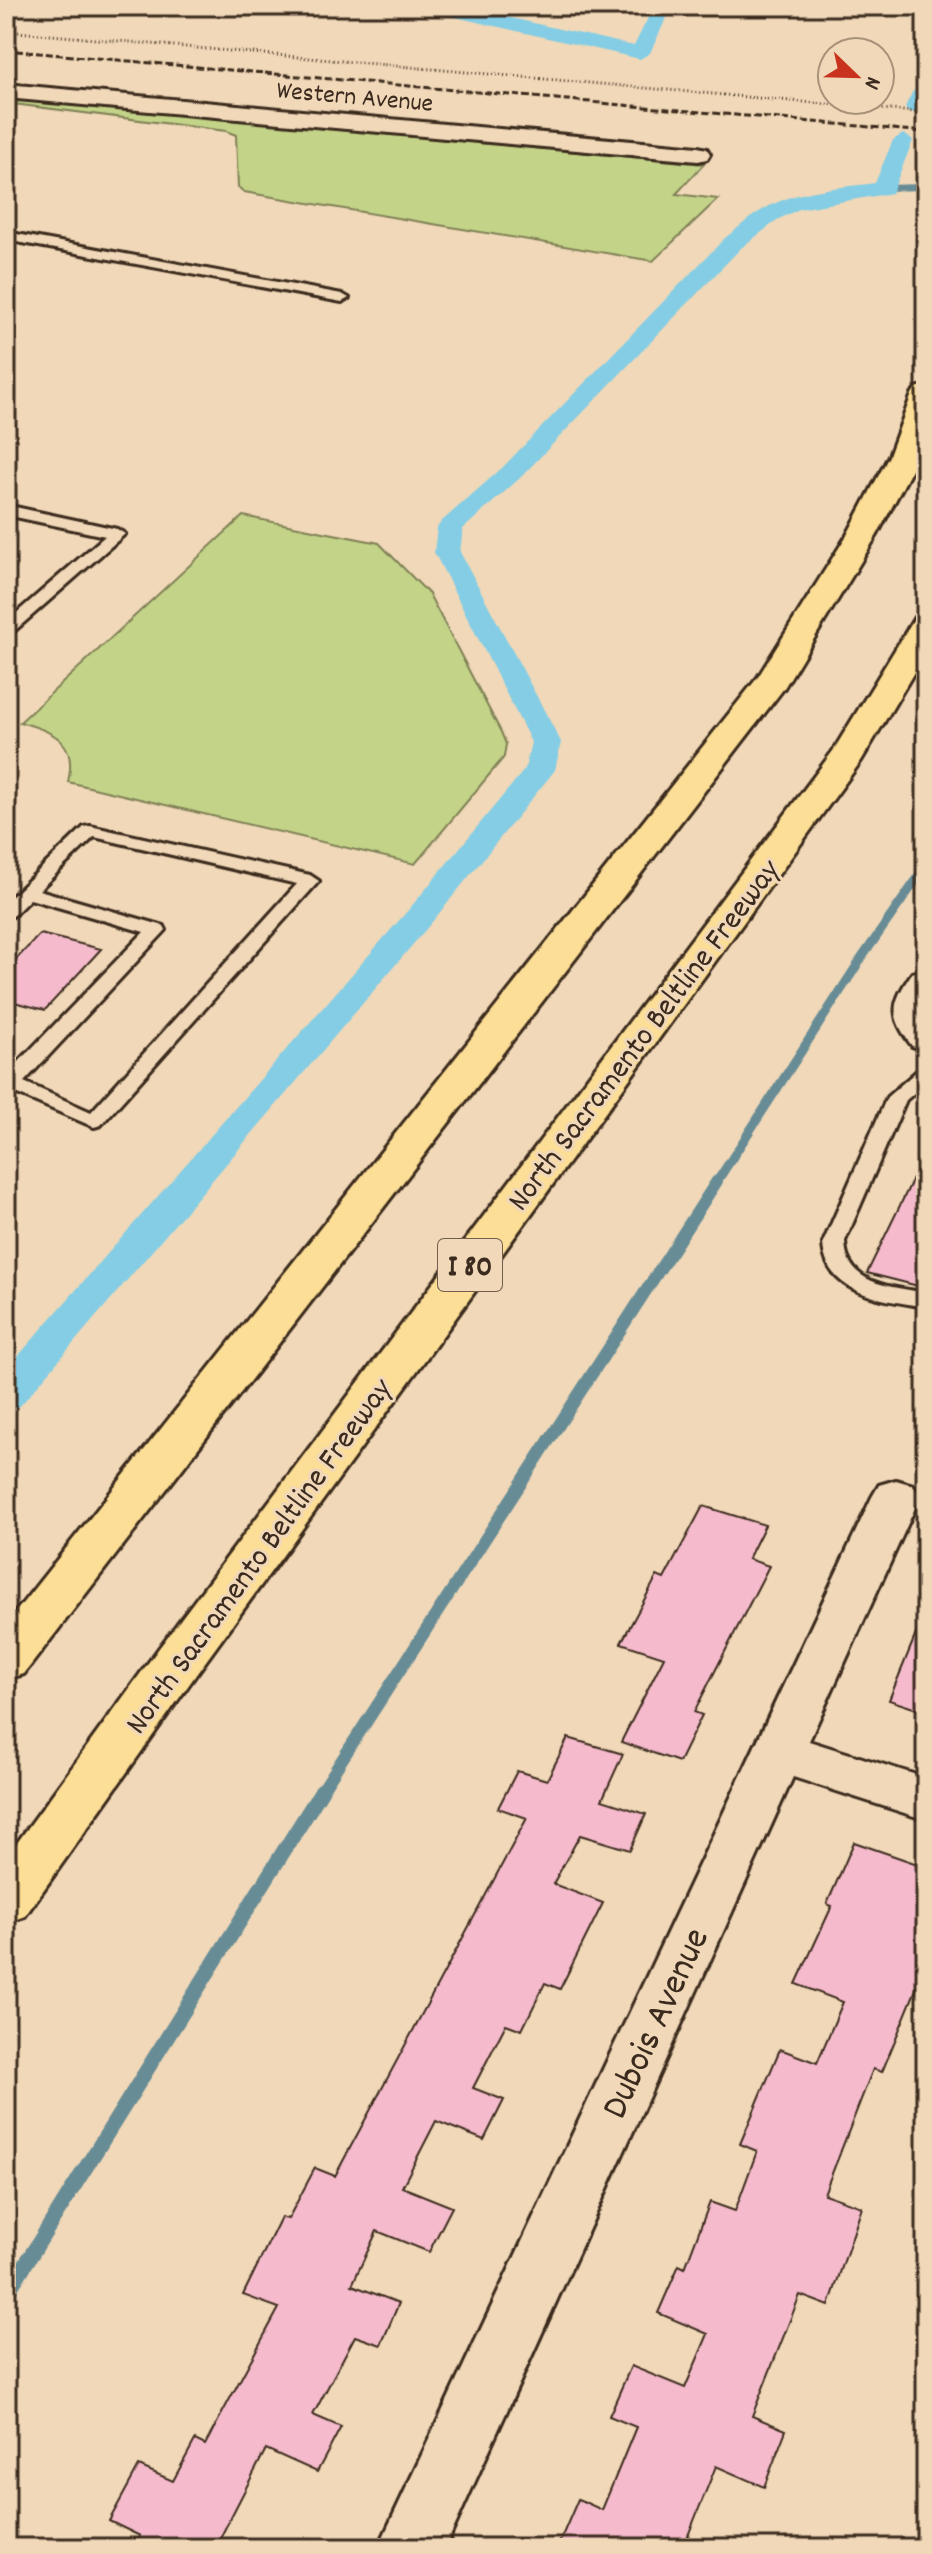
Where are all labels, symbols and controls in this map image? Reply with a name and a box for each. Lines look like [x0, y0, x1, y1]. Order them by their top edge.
north arrow [816, 36, 896, 116]
text: N [855, 71, 888, 94]
street label: Western Avenue [275, 73, 435, 124]
street label: North Sacramento Beltline Freeway [498, 851, 794, 1223]
road number: I 80 [438, 1239, 502, 1291]
street label: North Sacramento Beltline Freeway [116, 1370, 407, 1745]
street label: Dubois Avenue [590, 1920, 726, 2129]

